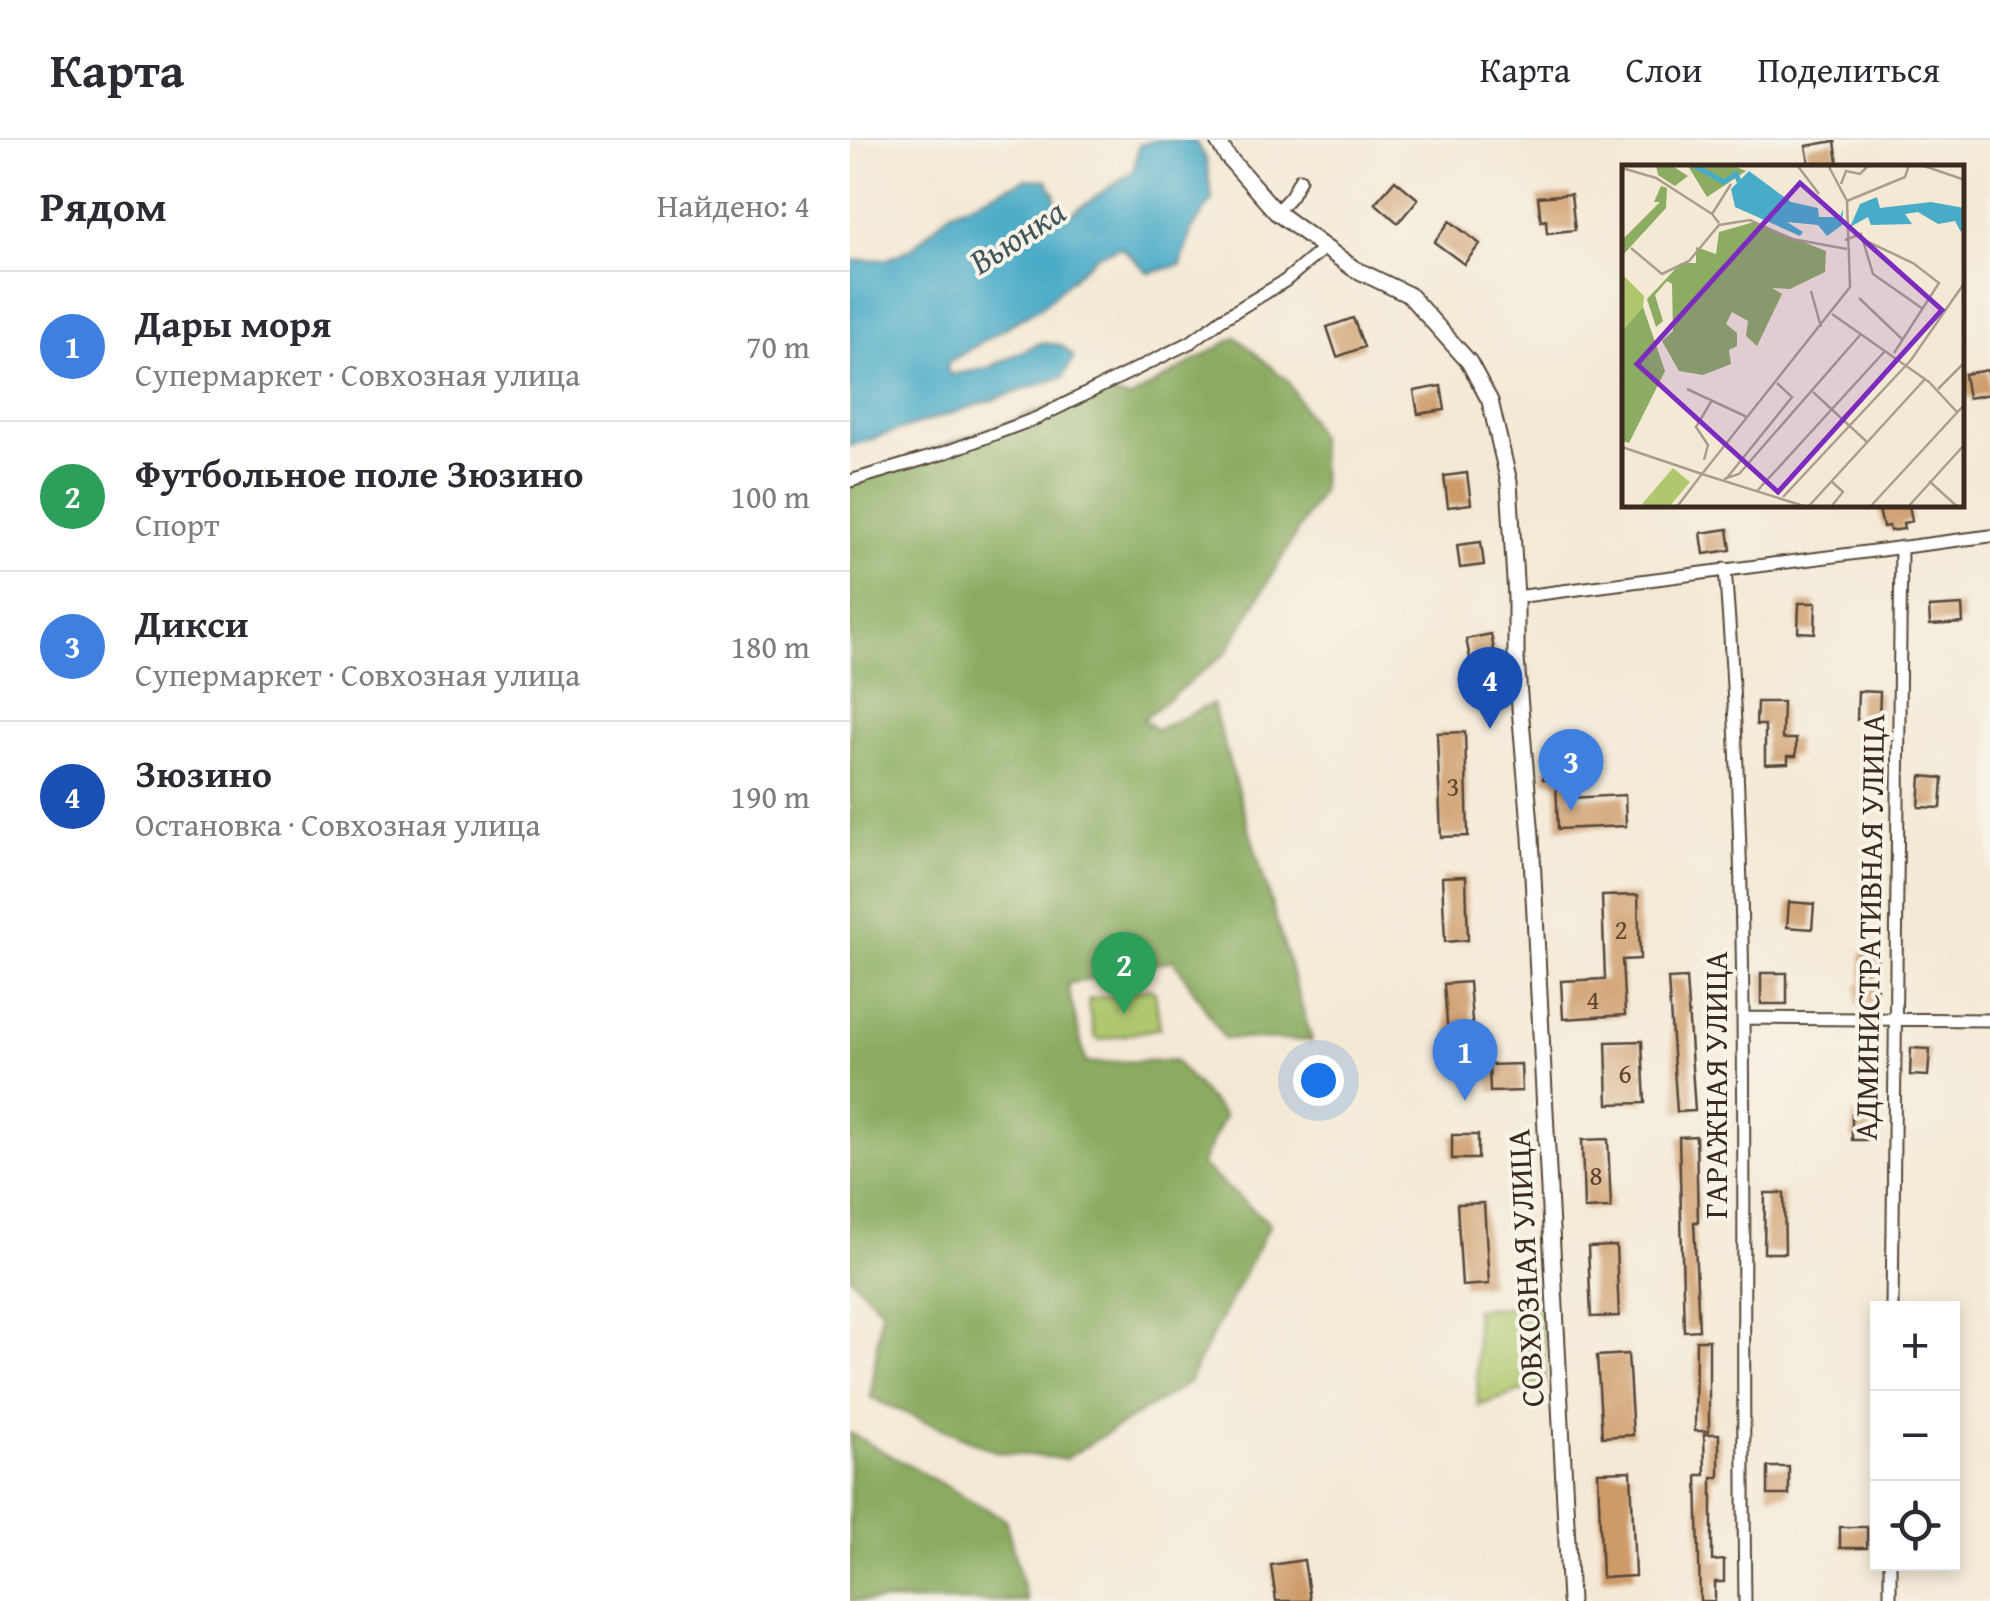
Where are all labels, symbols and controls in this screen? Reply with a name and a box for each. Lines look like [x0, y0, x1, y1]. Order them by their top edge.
text: Карта [50, 34, 184, 105]
text: Карта [1480, 44, 1570, 95]
text: Слои [1625, 44, 1702, 95]
text: Поделиться [1757, 44, 1940, 95]
inset map [1622, 165, 1965, 508]
text: Рядом [40, 175, 167, 236]
text: Найдено: 4 [657, 182, 810, 229]
water label: Вьюнка [958, 186, 1075, 287]
text: Дары моря [135, 295, 331, 351]
text: 1 [64, 323, 81, 370]
text: 70 m [746, 323, 810, 370]
text: Супермаркет · Совхозная улица [135, 351, 580, 398]
text: Футбольное поле Зюзино [135, 445, 584, 501]
text: 2 [64, 473, 81, 520]
text: 100 m [731, 473, 810, 520]
text: Спорт [135, 501, 219, 548]
text: Дикси [135, 595, 249, 651]
text: 3 [64, 623, 81, 670]
text: 180 m [731, 623, 810, 670]
pin: 4 [1458, 646, 1522, 729]
text: Супермаркет · Совхозная улица [135, 651, 580, 698]
street label: АДМИНИСТРАТИВНАЯ УЛИЦА [1842, 713, 1896, 1141]
pin: 3 [1538, 728, 1604, 811]
text: Зюзино [135, 745, 272, 801]
house number: 3 [1446, 765, 1460, 806]
text: 4 [64, 773, 81, 820]
text: 190 m [731, 773, 810, 820]
text: Остановка · Совхозная улица [135, 801, 540, 848]
house number: 2 [1614, 908, 1628, 949]
pin: 2 [1092, 932, 1156, 1014]
street label: ГАРАЖНАЯ УЛИЦА [1692, 950, 1739, 1219]
house number: 4 [1586, 978, 1600, 1019]
pin: 1 [1432, 1018, 1498, 1101]
house number: 6 [1618, 1052, 1632, 1093]
your location [1293, 1055, 1344, 1106]
street label: СОВХОЗНАЯ УЛИЦА [1494, 1127, 1556, 1408]
house number: 8 [1589, 1154, 1603, 1195]
map controls [1870, 1301, 1960, 1571]
button: + [1870, 1301, 1960, 1391]
button: − [1870, 1391, 1960, 1481]
button: locate [1870, 1481, 1960, 1571]

